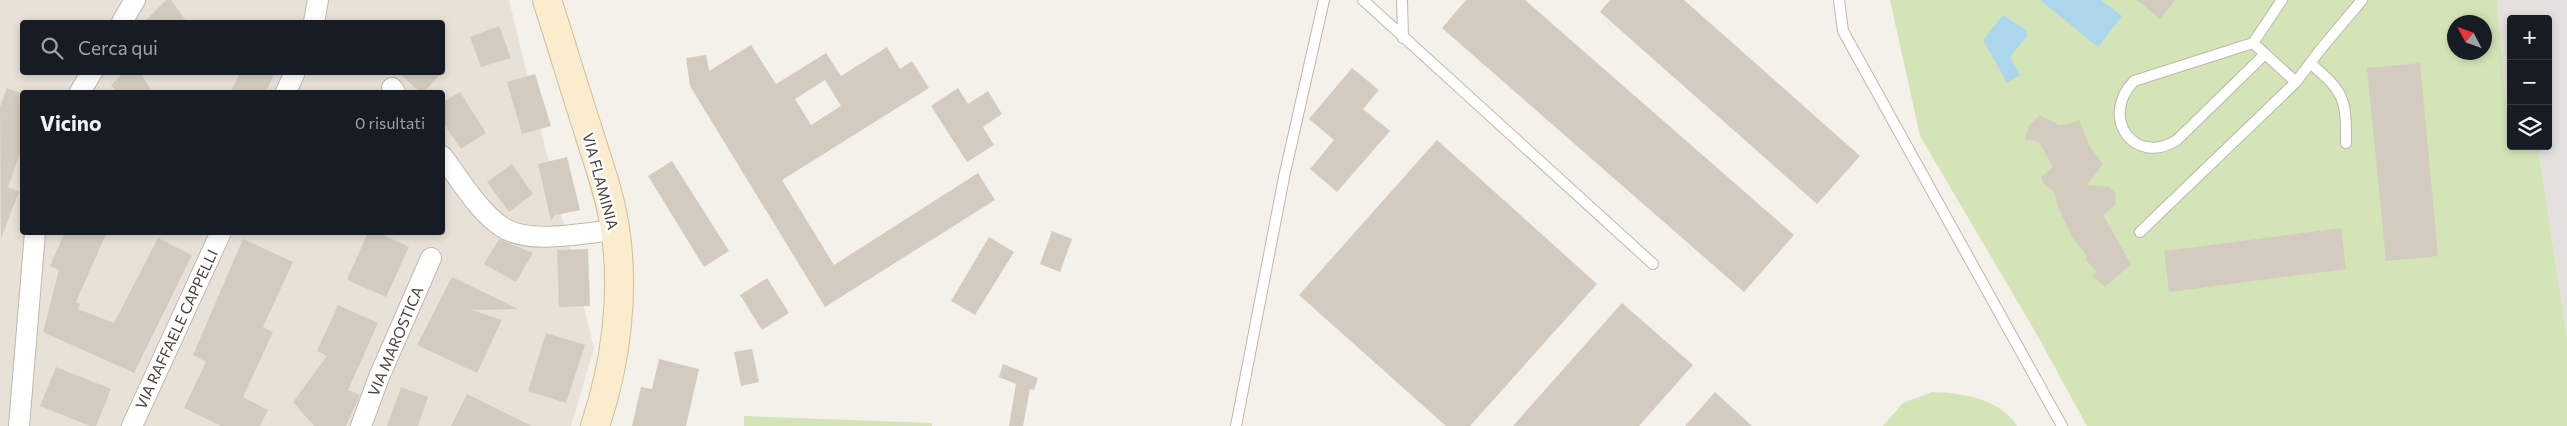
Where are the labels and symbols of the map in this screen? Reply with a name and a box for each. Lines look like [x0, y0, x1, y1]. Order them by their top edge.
north arrow [2447, 15, 2492, 60]
street label: VIA FLAMINIA [579, 131, 623, 231]
street label: VIA RAFFAELE CAPPELLI [131, 246, 221, 412]
street label: VIA MAROSTICA [364, 283, 426, 399]

